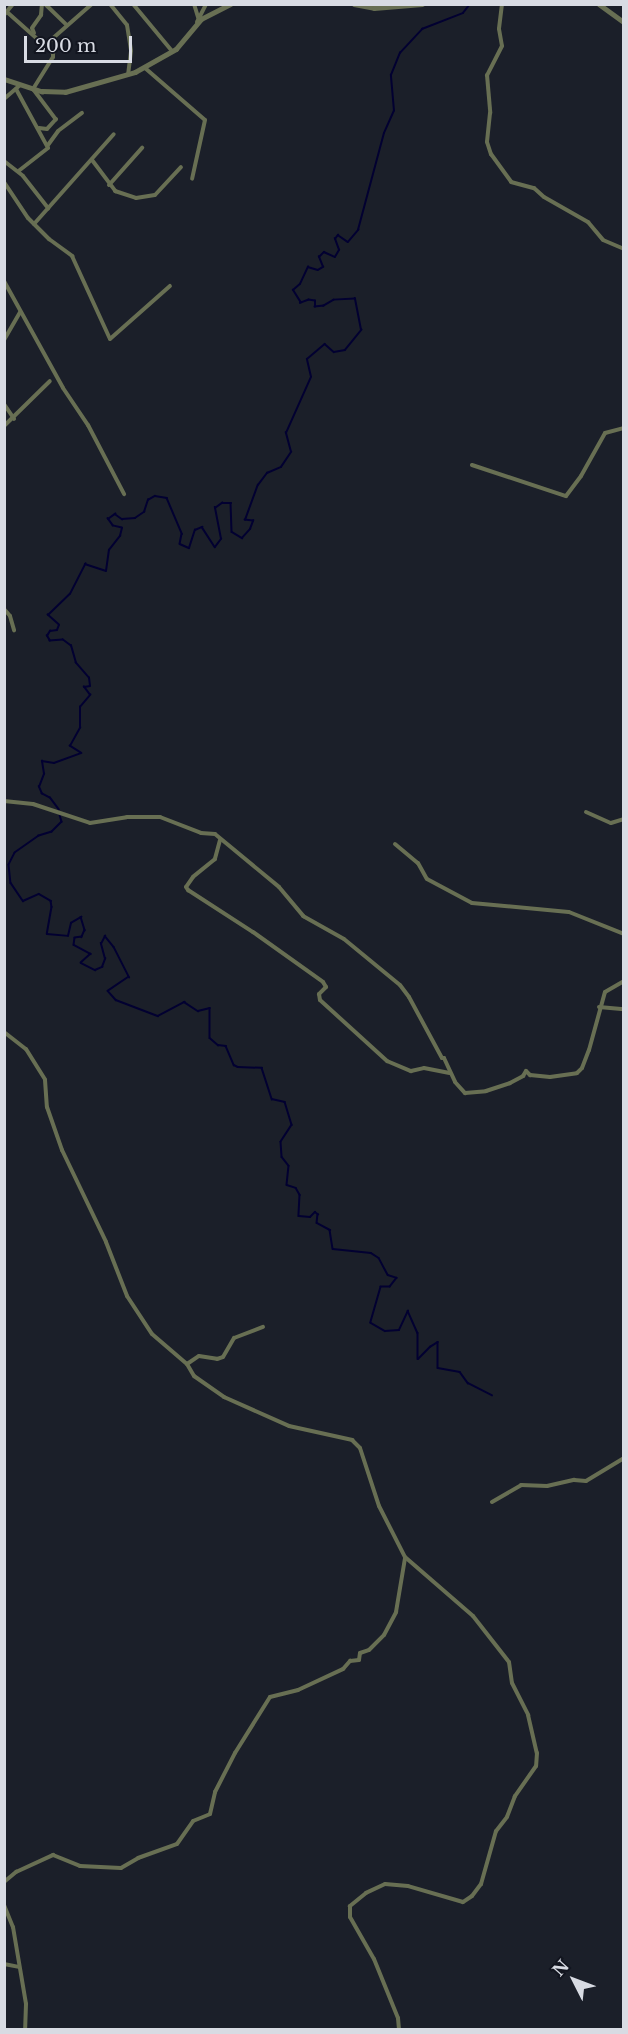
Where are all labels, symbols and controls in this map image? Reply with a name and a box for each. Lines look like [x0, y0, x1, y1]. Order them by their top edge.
scale bar [27, 24, 135, 62]
text: 200 m [35, 35, 96, 57]
north arrow [544, 1950, 604, 2010]
text: N [548, 1956, 573, 1980]

